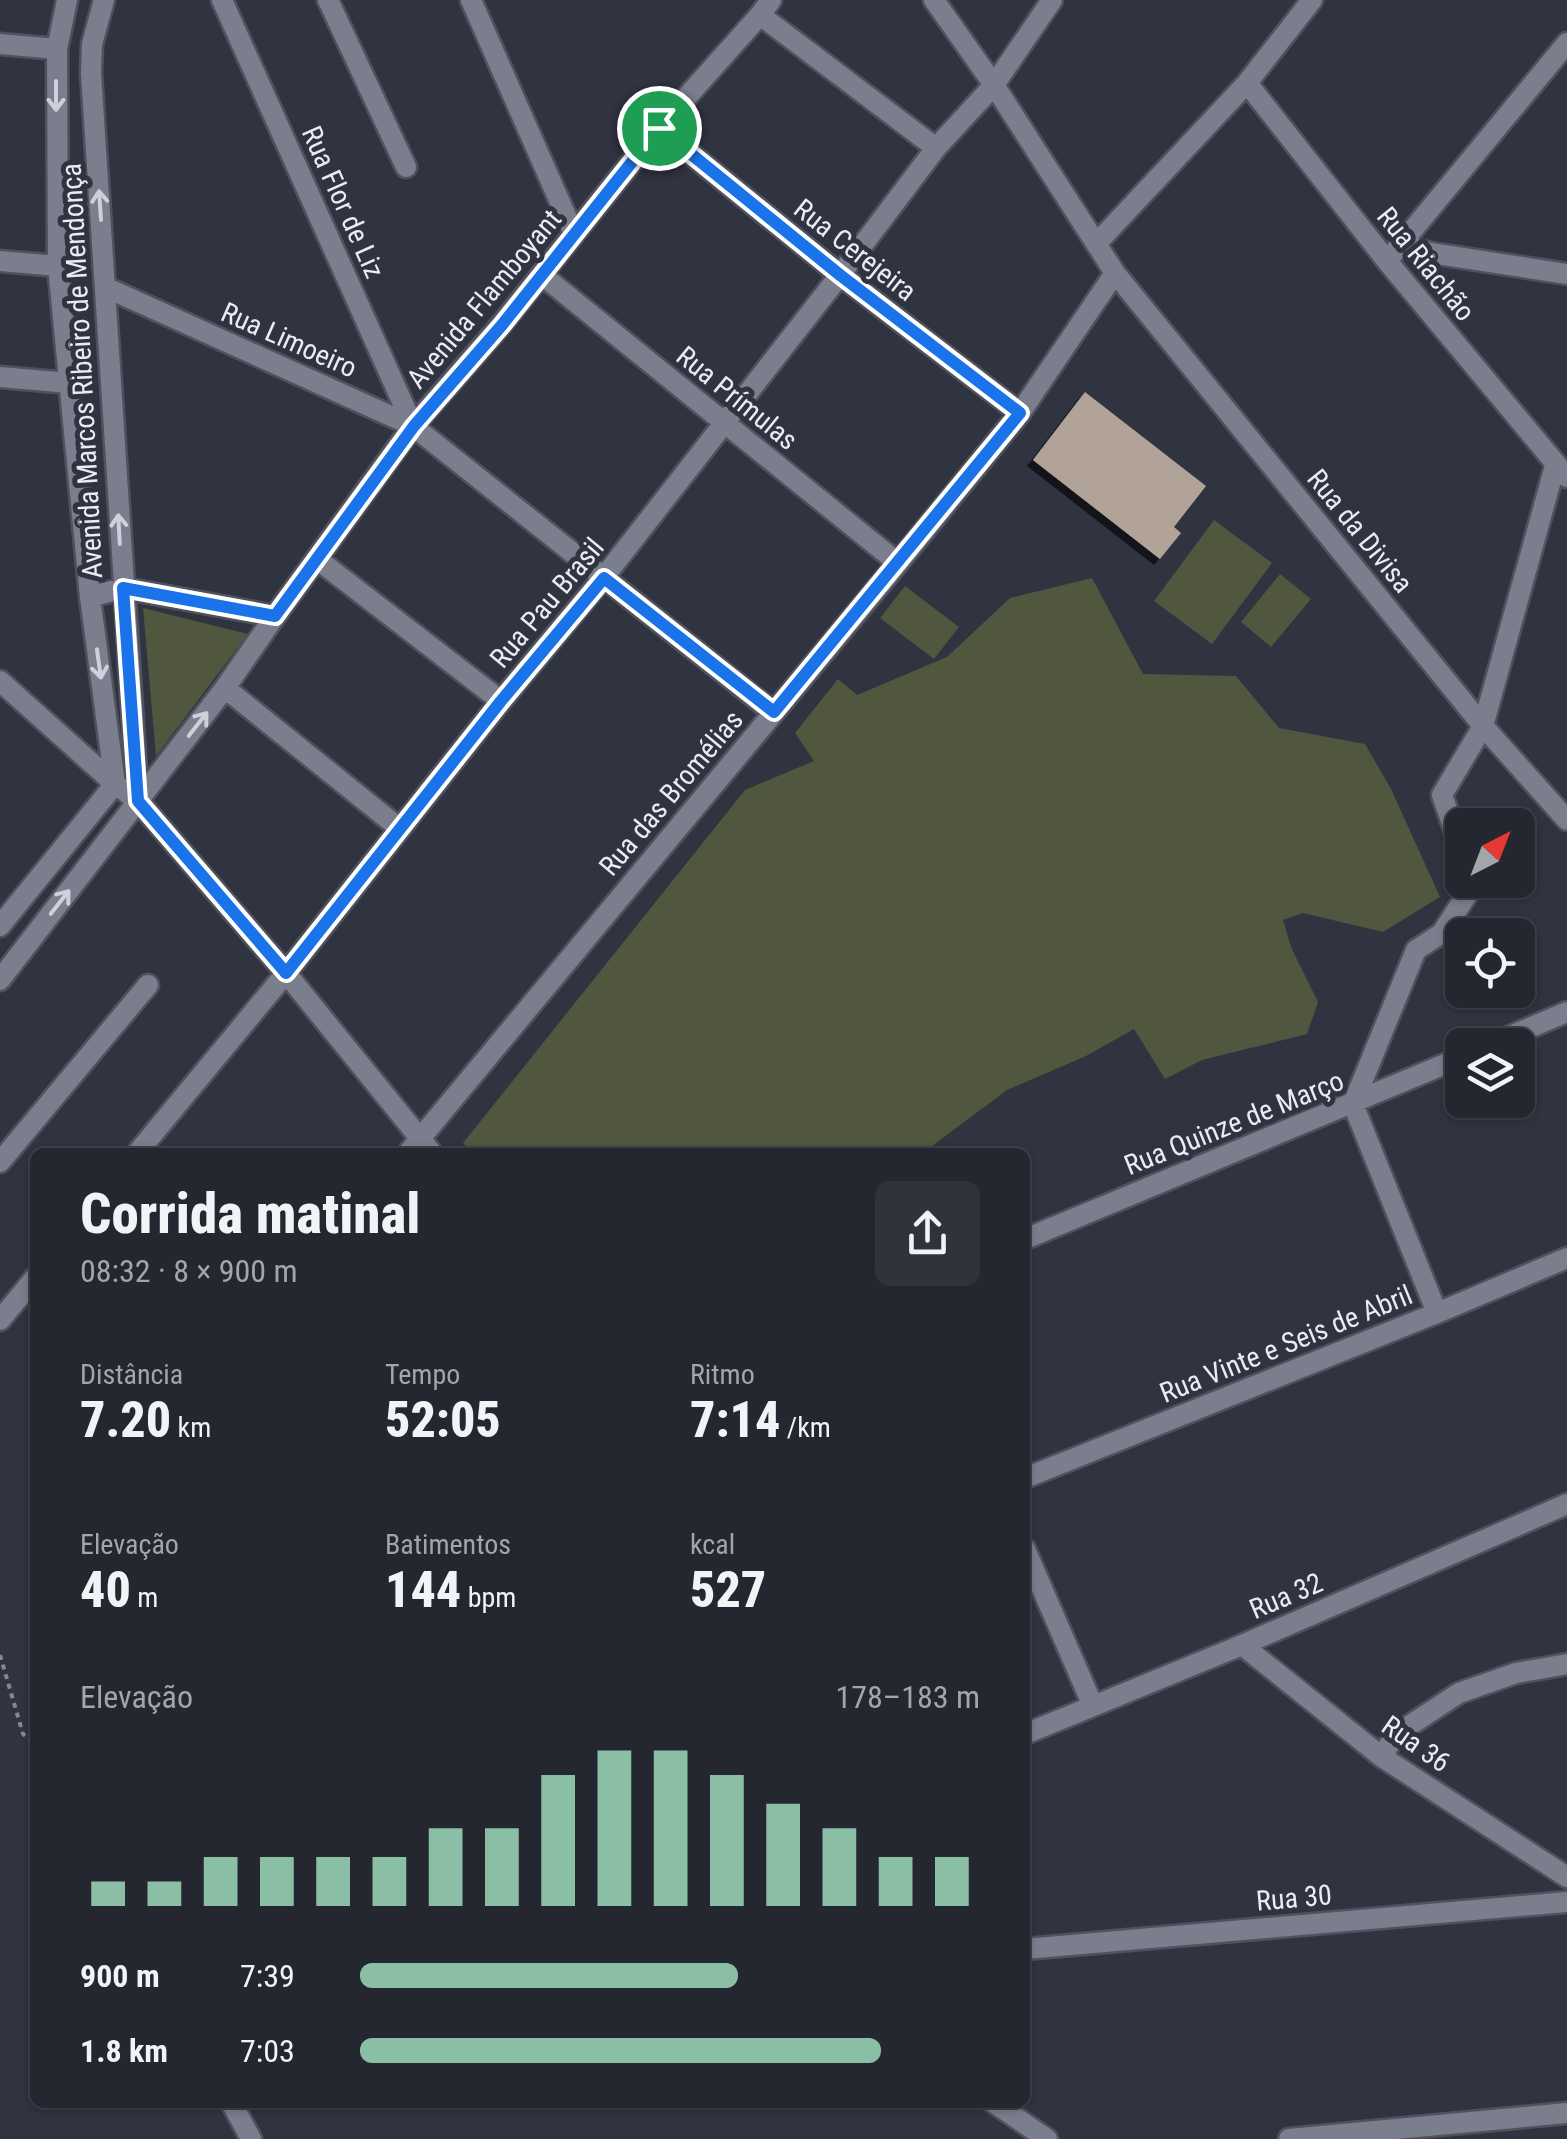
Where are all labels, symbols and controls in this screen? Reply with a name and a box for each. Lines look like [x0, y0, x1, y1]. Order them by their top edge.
one-way arrow [47, 80, 66, 112]
pin [617, 86, 702, 171]
icon: arrive [632, 101, 687, 156]
street label: Rua Flor de Liz [295, 121, 391, 283]
street label: Avenida Marcos Ribeiro de Mendonça [55, 163, 109, 579]
one-way arrow [90, 189, 109, 221]
street label: Rua Cerejeira [787, 192, 923, 308]
street label: Rua Riachão [1370, 200, 1482, 328]
street label: Avenida Flamboyant [400, 203, 568, 395]
street label: Rua Limoeiro [216, 295, 362, 385]
street label: Rua Prímulas [670, 339, 804, 457]
street label: Rua da Divisa [1300, 463, 1420, 599]
one-way arrow [109, 514, 128, 546]
street label: Rua Pau Brasil [483, 531, 611, 675]
one-way arrow [90, 648, 108, 680]
street label: Rua das Bromélias [592, 704, 750, 882]
one-way arrow [187, 711, 208, 738]
north arrow [1445, 808, 1535, 898]
map controls [1445, 808, 1535, 1118]
one-way arrow [48, 890, 70, 916]
button: locate [1445, 918, 1535, 1008]
button: layers [1445, 1028, 1535, 1118]
street label: Rua Quinze de Março [1120, 1064, 1348, 1182]
button: share [875, 1181, 980, 1286]
text: Corrida matinal [80, 1182, 420, 1246]
text: 08:32 · 8 × 900 m [80, 1252, 298, 1290]
street label: Rua Vinte e Seis de Abril [1155, 1278, 1417, 1410]
text: Distância [80, 1358, 183, 1391]
text: Tempo [385, 1358, 460, 1391]
text: Ritmo [690, 1358, 755, 1391]
text: 7.20 [80, 1391, 171, 1449]
text: 52:05 [385, 1391, 501, 1449]
text: 7:14 [690, 1391, 780, 1449]
text: km [171, 1411, 211, 1444]
text: /km [780, 1411, 831, 1444]
text: Elevação [80, 1528, 179, 1561]
text: Batimentos [385, 1528, 511, 1561]
text: kcal [690, 1528, 735, 1561]
text: 40 [80, 1561, 131, 1619]
text: 144 [385, 1561, 461, 1619]
text: 527 [690, 1561, 766, 1619]
street label: Rua 32 [1245, 1566, 1327, 1626]
text: m [131, 1581, 158, 1614]
text: bpm [461, 1581, 516, 1614]
text: Elevação [80, 1678, 193, 1716]
text: 178–183 m [835, 1678, 980, 1716]
street label: Rua 36 [1375, 1709, 1457, 1779]
street label: Rua 30 [1255, 1878, 1333, 1918]
text: 900 m [80, 1957, 160, 1995]
text: 7:39 [240, 1957, 295, 1995]
text: 1.8 km [80, 2032, 168, 2070]
text: 7:03 [240, 2032, 295, 2070]

